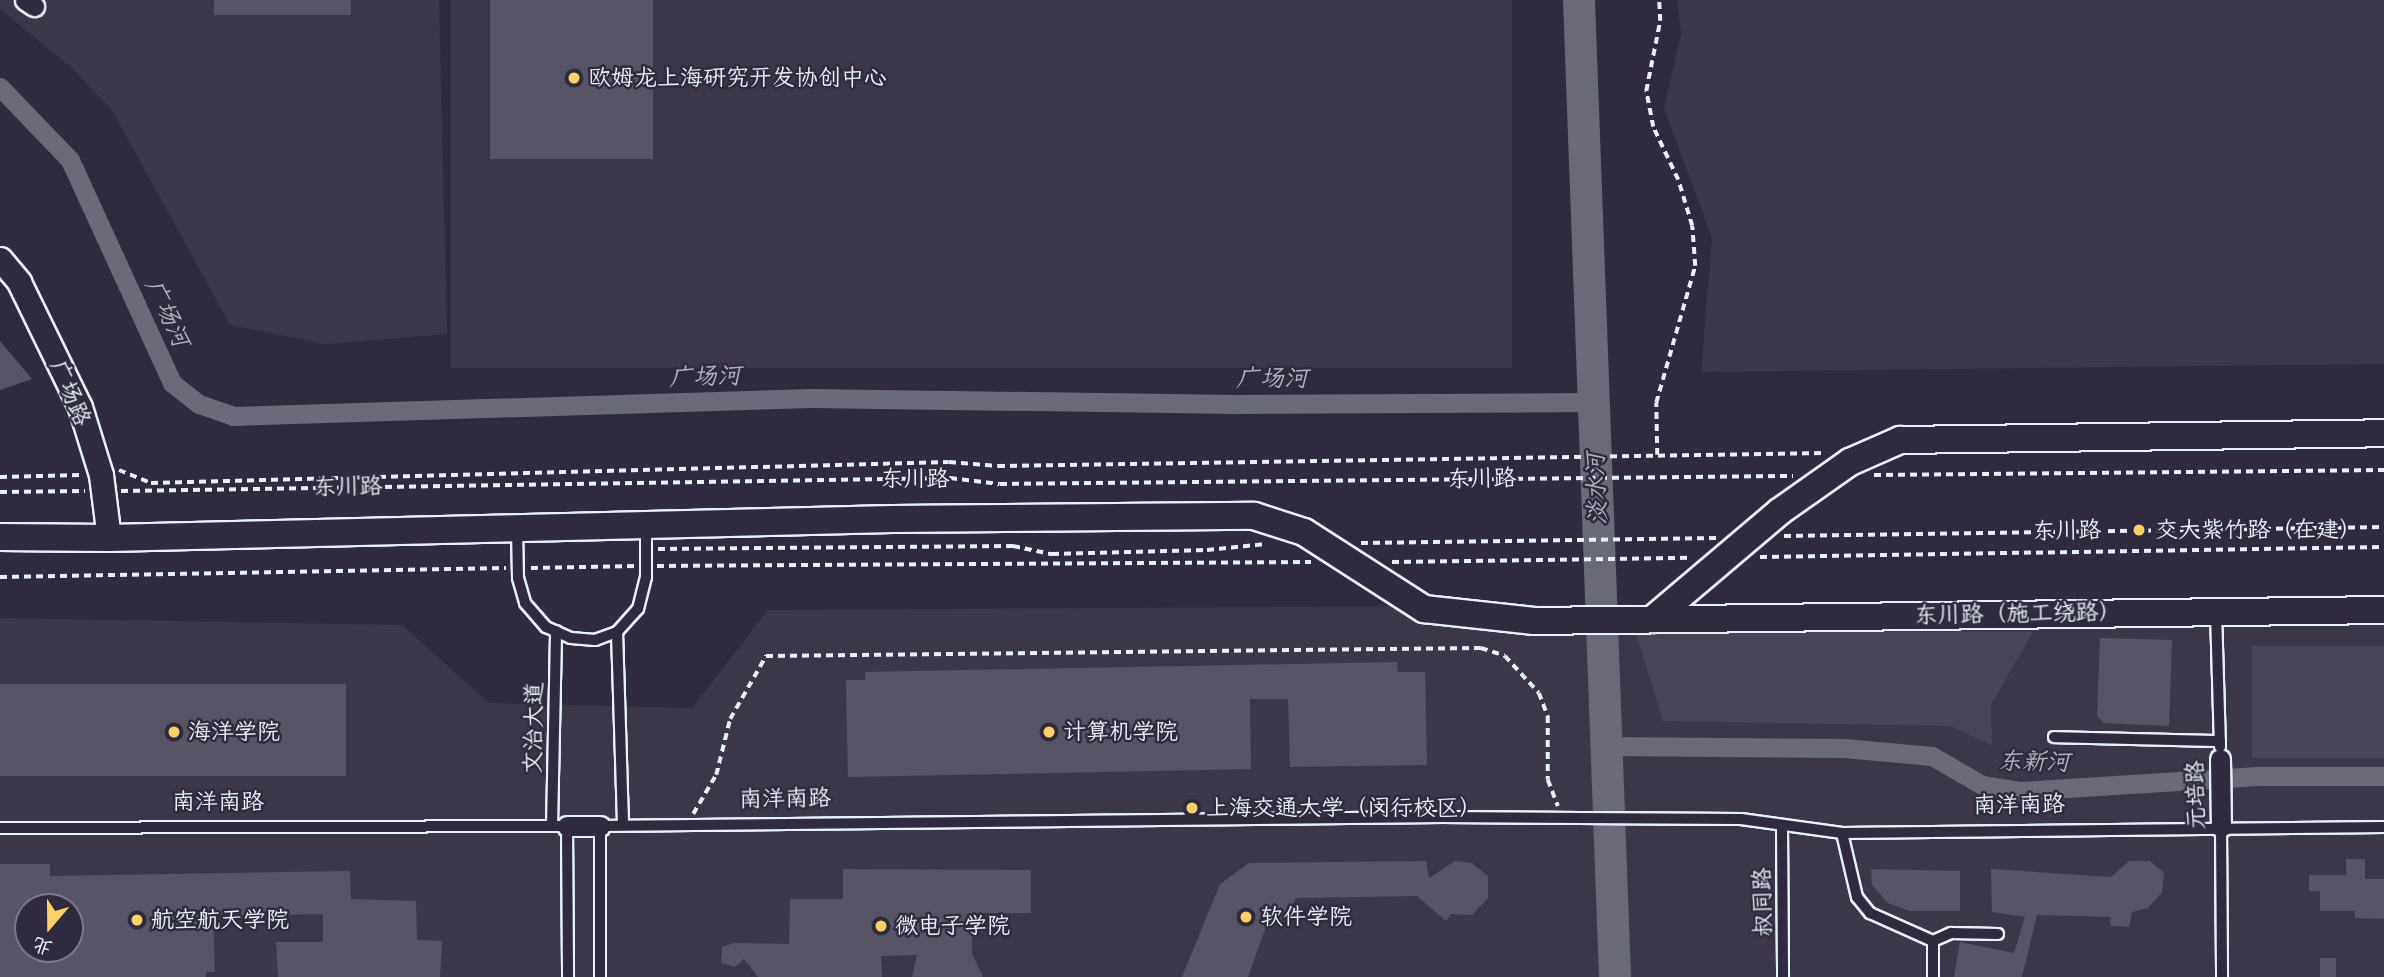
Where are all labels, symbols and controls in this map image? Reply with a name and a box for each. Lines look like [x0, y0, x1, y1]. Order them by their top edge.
place label: 欧姆龙上海研究开发协创中心 [588, 64, 887, 92]
marker: 欧姆龙上海研究开发协创中心 [566, 70, 582, 86]
water label: 广场河 [139, 274, 195, 352]
street label: 广场路 [44, 356, 96, 430]
water label: 广场河 [669, 361, 741, 393]
water label: 广场河 [1236, 365, 1308, 393]
water label: 淡水河 [1581, 453, 1613, 525]
street label: 东川路 [881, 465, 949, 493]
street label: 东川路 [1447, 465, 1517, 493]
street label: 东川路 [313, 473, 383, 501]
place label: 交大紫竹路（在建） [2155, 516, 2362, 544]
street label: 东川路 [2032, 517, 2102, 545]
marker: 交大紫竹路（在建） [2129, 520, 2149, 540]
street label: 东川路（施工绕路） [1914, 598, 2122, 630]
street label: 文治大道 [519, 682, 549, 774]
place label: 海洋学院 [188, 718, 280, 746]
place label: 计算机学院 [1063, 718, 1178, 746]
marker: 海洋学院 [166, 724, 182, 740]
marker: 计算机学院 [1041, 724, 1057, 740]
water label: 东新河 [1998, 747, 2070, 777]
street label: 元培路 [2182, 760, 2210, 830]
street label: 南洋南路 [739, 784, 831, 814]
street label: 南洋南路 [172, 788, 264, 816]
street label: 南洋南路 [1973, 790, 2065, 820]
place label: 上海交通大学（闵行校区） [1206, 794, 1482, 822]
marker: 上海交通大学（闵行校区） [1184, 800, 1200, 816]
street label: 叔同路 [1749, 867, 1777, 937]
north arrow [14, 893, 84, 963]
place label: 软件学院 [1260, 903, 1352, 931]
place label: 航空航天学院 [151, 906, 289, 934]
marker: 软件学院 [1238, 909, 1254, 925]
marker: 航空航天学院 [129, 912, 145, 928]
place label: 微电子学院 [895, 912, 1010, 940]
marker: 微电子学院 [873, 918, 889, 934]
text: 北 [30, 932, 55, 959]

